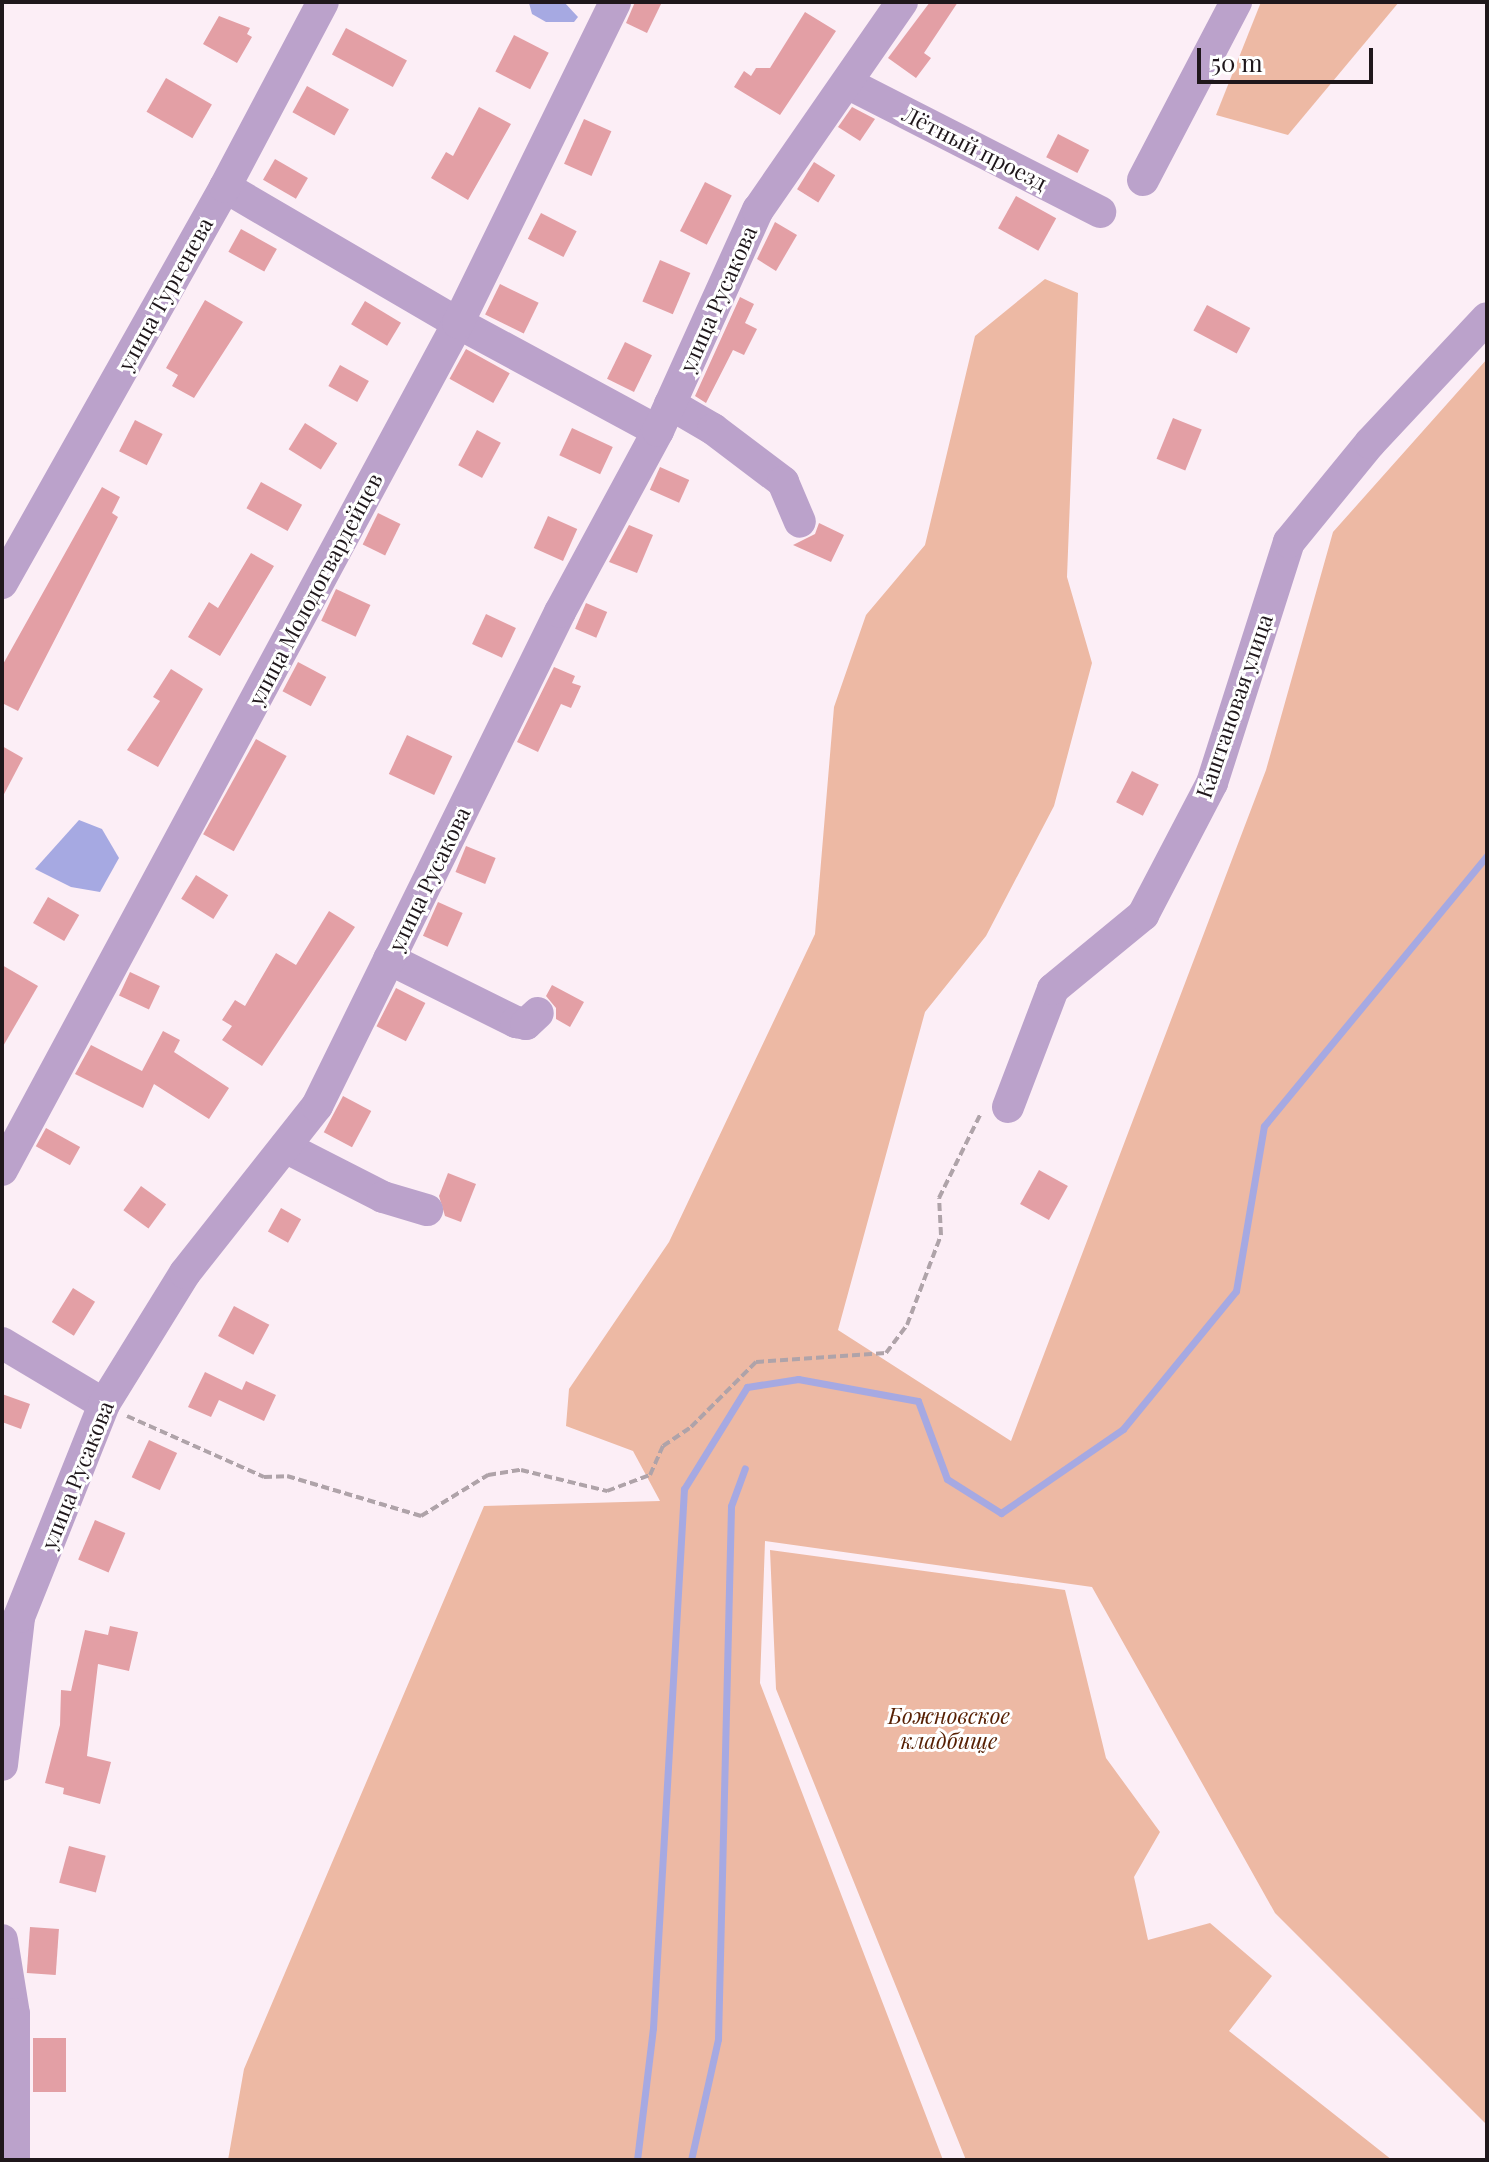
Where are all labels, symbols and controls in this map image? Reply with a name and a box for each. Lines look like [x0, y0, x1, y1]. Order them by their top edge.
scale bar [1201, 32, 1377, 82]
text: 50 m [1211, 46, 1263, 78]
street label: Лётный проезд [898, 100, 1052, 196]
street label: улица Тургенева [112, 213, 218, 375]
street label: улица Русакова [674, 222, 762, 376]
street label: улица Молодогвардейцев [242, 468, 388, 710]
street label: Каштановая улица [1190, 611, 1278, 801]
street label: улица Русакова [383, 802, 475, 956]
street label: улица Русакова [35, 1397, 119, 1553]
park label: Божновское кладбище [888, 1702, 1010, 1754]

